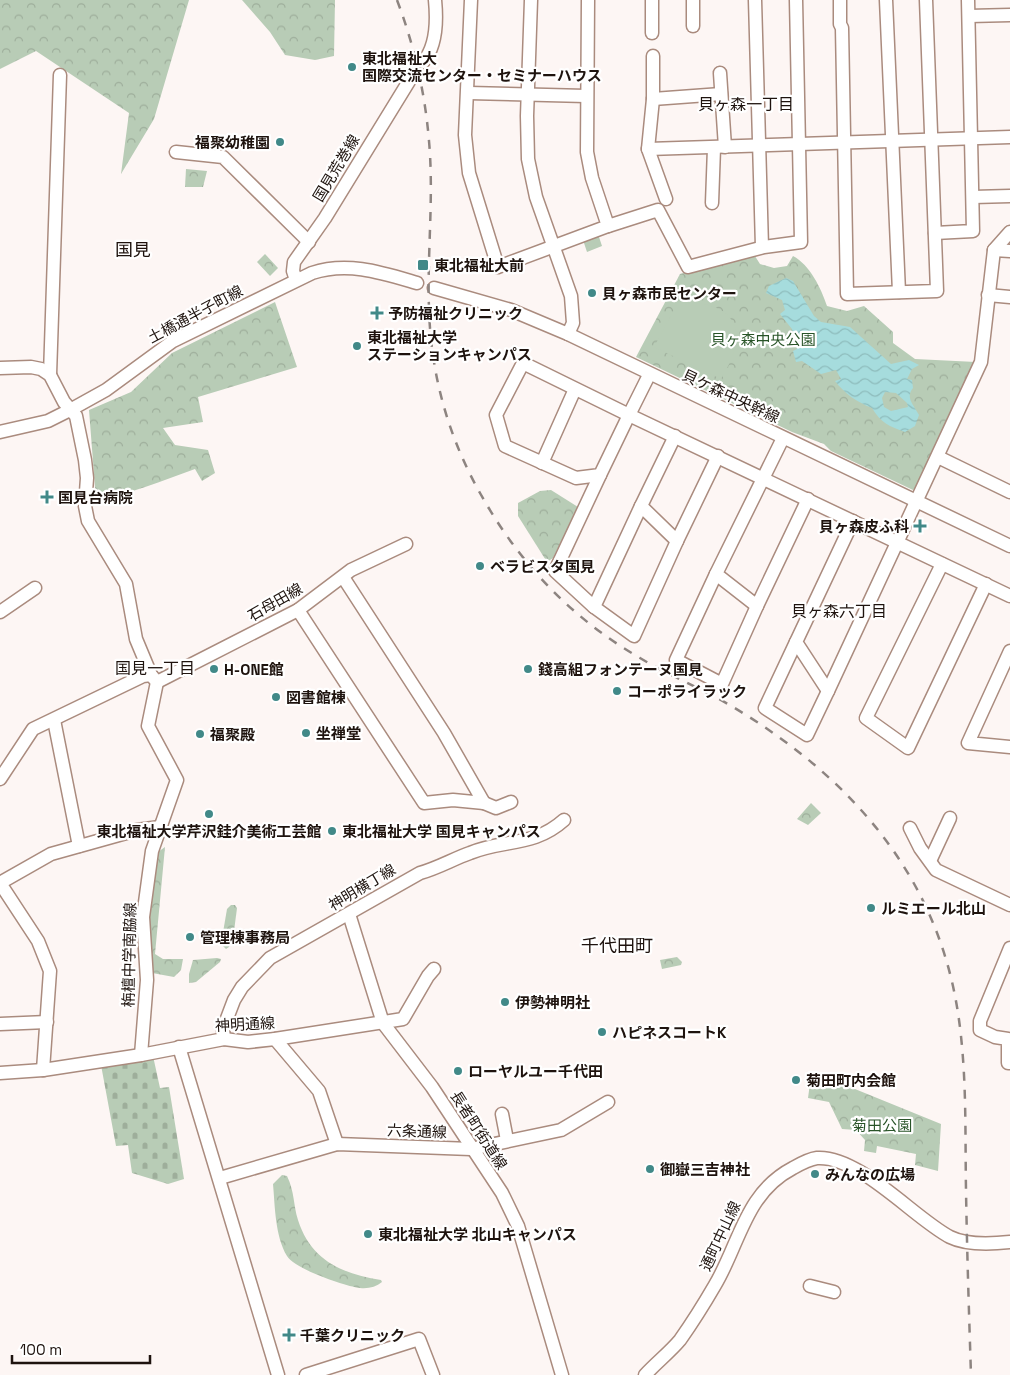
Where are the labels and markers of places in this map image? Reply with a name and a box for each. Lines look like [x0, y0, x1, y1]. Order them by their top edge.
place label: 東北福祉大 国際交流センター・セミナーハウス [362, 49, 602, 85]
marker: 東北福祉大 国際交流センター・セミナーハウス [346, 61, 358, 73]
place label: 福聚幼稚園 [194, 133, 270, 152]
marker: 福聚幼稚園 [274, 136, 286, 148]
place label: 東北福祉大前 [434, 256, 524, 275]
marker: 東北福祉大前 [416, 258, 430, 272]
place label: 貝ヶ森市民センター [602, 284, 737, 303]
marker: 貝ヶ森市民センター [586, 287, 598, 299]
place label: 予防福祉クリニック [388, 304, 523, 323]
marker: 予防福祉クリニック [370, 306, 384, 320]
place label: 東北福祉大学 ステーションキャンパス [367, 328, 532, 364]
marker: 東北福祉大学 ステーションキャンパス [351, 340, 363, 352]
place label: 国見台病院 [58, 488, 133, 507]
marker: 国見台病院 [40, 490, 54, 504]
place label: 貝ヶ森皮ふ科 [819, 517, 909, 536]
marker: 貝ヶ森皮ふ科 [913, 519, 927, 533]
place label: ベラビスタ国見 [490, 557, 595, 576]
marker: ベラビスタ国見 [474, 560, 486, 572]
place label: H-ONE館 [224, 660, 284, 679]
place label: 錢高組フォンテーヌ国見 [538, 660, 703, 679]
marker: H-ONE館 [208, 663, 220, 675]
marker: 錢高組フォンテーヌ国見 [522, 663, 534, 675]
place label: コーポライラック [627, 682, 747, 701]
marker: コーポライラック [611, 685, 623, 697]
place label: 図書館棟 [286, 688, 346, 707]
marker: 図書館棟 [270, 691, 282, 703]
place label: 坐禅堂 [316, 724, 361, 743]
place label: 福聚殿 [209, 725, 255, 744]
marker: 坐禅堂 [300, 727, 312, 739]
marker: 福聚殿 [194, 728, 206, 740]
marker: 東北福祉大学芹沢銈介美術工芸館 [203, 808, 215, 820]
place label: 東北福祉大学芹沢銈介美術工芸館 [96, 822, 322, 841]
place label: 東北福祉大学 国見キャンパス [342, 822, 541, 841]
marker: 東北福祉大学 国見キャンパス [326, 825, 338, 837]
place label: ルミエール北山 [881, 899, 986, 918]
marker: ルミエール北山 [865, 902, 877, 914]
place label: 管理棟事務局 [200, 928, 290, 947]
marker: 管理棟事務局 [184, 931, 196, 943]
place label: 伊勢神明社 [515, 993, 590, 1012]
marker: 伊勢神明社 [499, 996, 511, 1008]
place label: ハピネスコートK [612, 1023, 727, 1042]
marker: ハピネスコートK [596, 1026, 608, 1038]
place label: ローヤルユー千代田 [468, 1062, 603, 1081]
marker: ローヤルユー千代田 [452, 1065, 464, 1077]
place label: 菊田町内会館 [806, 1071, 896, 1090]
marker: 菊田町内会館 [790, 1074, 802, 1086]
place label: 御嶽三吉神社 [660, 1160, 750, 1179]
marker: 御嶽三吉神社 [644, 1163, 656, 1175]
place label: みんなの広場 [825, 1165, 915, 1184]
marker: みんなの広場 [809, 1168, 821, 1180]
place label: 東北福祉大学 北山キャンパス [378, 1225, 577, 1244]
marker: 東北福祉大学 北山キャンパス [362, 1228, 374, 1240]
place label: 千葉クリニック [300, 1326, 405, 1345]
marker: 千葉クリニック [282, 1328, 296, 1342]

